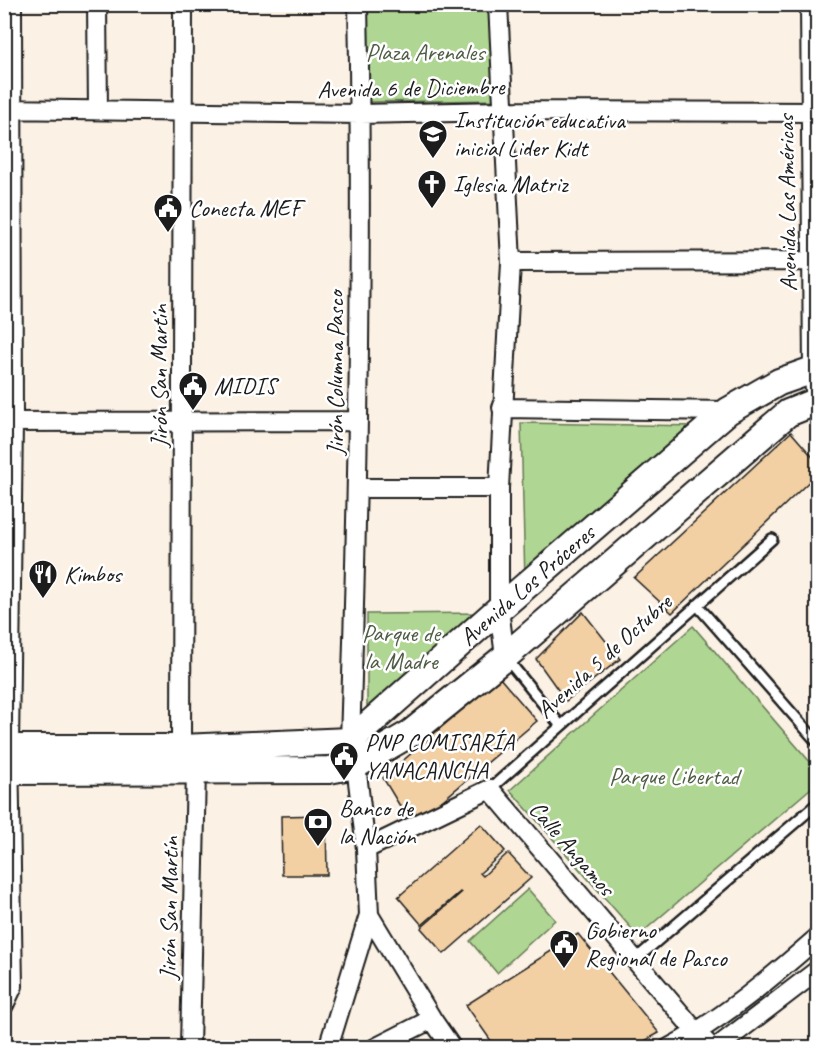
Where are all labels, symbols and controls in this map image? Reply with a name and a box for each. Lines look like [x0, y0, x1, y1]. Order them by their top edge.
park label: Plaza Arenales [366, 37, 486, 67]
street label: Avenida 6 de Diciembre [317, 71, 507, 105]
place label: Institución educativa inicial Lider Kidt [454, 105, 626, 163]
street label: Avenida Las Américas [770, 113, 804, 292]
school or university icon: Institución educativa inicial Lider Kidt [417, 118, 449, 160]
church icon: Iglesia Matriz [416, 168, 448, 210]
place label: Iglesia Matriz [453, 169, 569, 199]
public building icon: Conecta MEF [152, 192, 184, 234]
place label: Conecta MEF [189, 193, 306, 223]
street label: Jirón Columna Pasco [320, 288, 350, 456]
street label: Jirón San Martín [144, 303, 174, 449]
public building icon: MIDIS [177, 370, 209, 412]
place label: MIDIS [214, 371, 280, 401]
street label: Avenida Los Próceres [453, 517, 602, 652]
restaurant icon: Kimbos [27, 558, 59, 600]
place label: Kimbos [64, 559, 123, 589]
street label: Avenida 5 de Octubre [530, 586, 679, 725]
park label: Parque de la Madre [362, 618, 442, 676]
place label: PNP COMISARÍA YANACANCHA [365, 727, 515, 785]
public building icon: PNP COMISARÍA YANACANCHA [328, 740, 360, 782]
park label: Parque Libertad [609, 761, 743, 791]
place label: Banco de la Nación [339, 793, 417, 851]
street label: Calle Angamos [523, 794, 623, 903]
bank icon: Banco de la Nación [302, 806, 334, 848]
street label: Jirón San Martín [153, 835, 185, 981]
place label: Gobierno Regional de Pasco [585, 915, 728, 973]
public building icon: Gobierno Regional de Pasco [548, 928, 580, 970]

